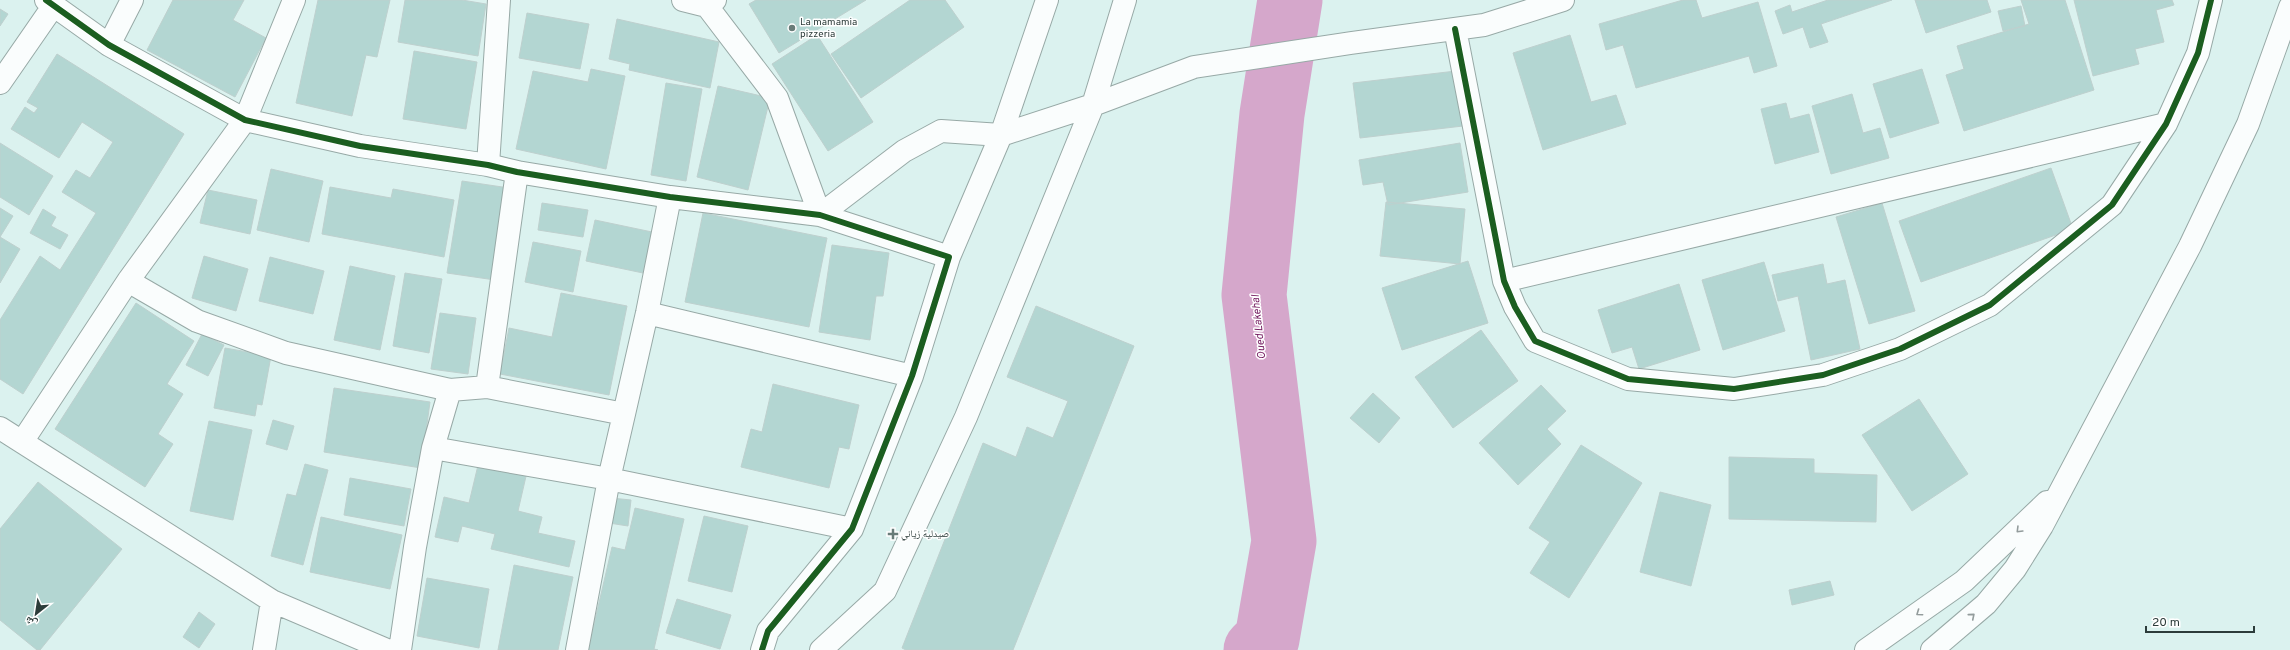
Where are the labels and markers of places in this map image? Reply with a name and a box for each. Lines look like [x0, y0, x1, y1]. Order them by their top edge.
place label: La mamamia pizzeria [800, 16, 857, 41]
marker: La mamamia pizzeria [787, 23, 797, 33]
place label: صيدلية زياني [901, 528, 949, 541]
marker: صيدلية زياني [888, 529, 898, 539]

